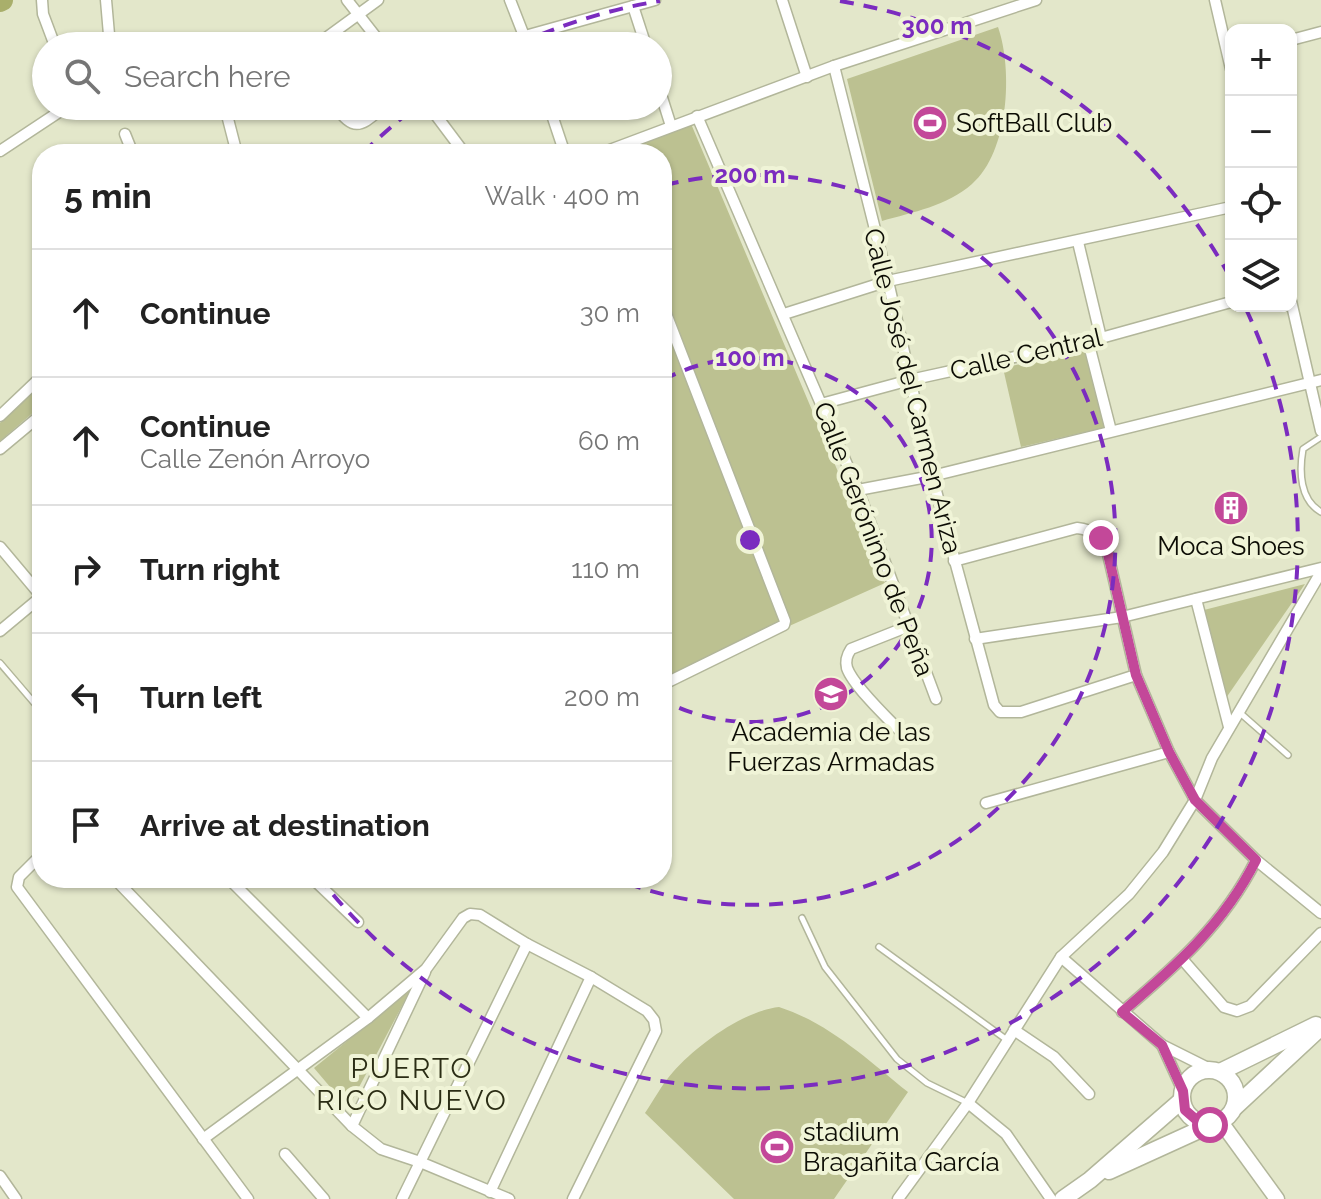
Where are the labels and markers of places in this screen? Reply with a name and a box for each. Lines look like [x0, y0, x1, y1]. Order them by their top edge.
sports icon: SoftBall Club [911, 104, 949, 142]
place label: SoftBall Club [956, 108, 1112, 138]
building icon: Moca Shoes [1212, 489, 1250, 527]
centre of rings [736, 526, 764, 554]
place label: Moca Shoes [1157, 531, 1305, 561]
school or university icon: Academia de las Fuerzas Armadas [812, 675, 850, 713]
place label: Academia de las Fuerzas Armadas [727, 717, 935, 777]
place label: stadium Bragañita García [803, 1117, 1000, 1177]
sports icon: stadium Bragañita García [758, 1128, 796, 1166]

